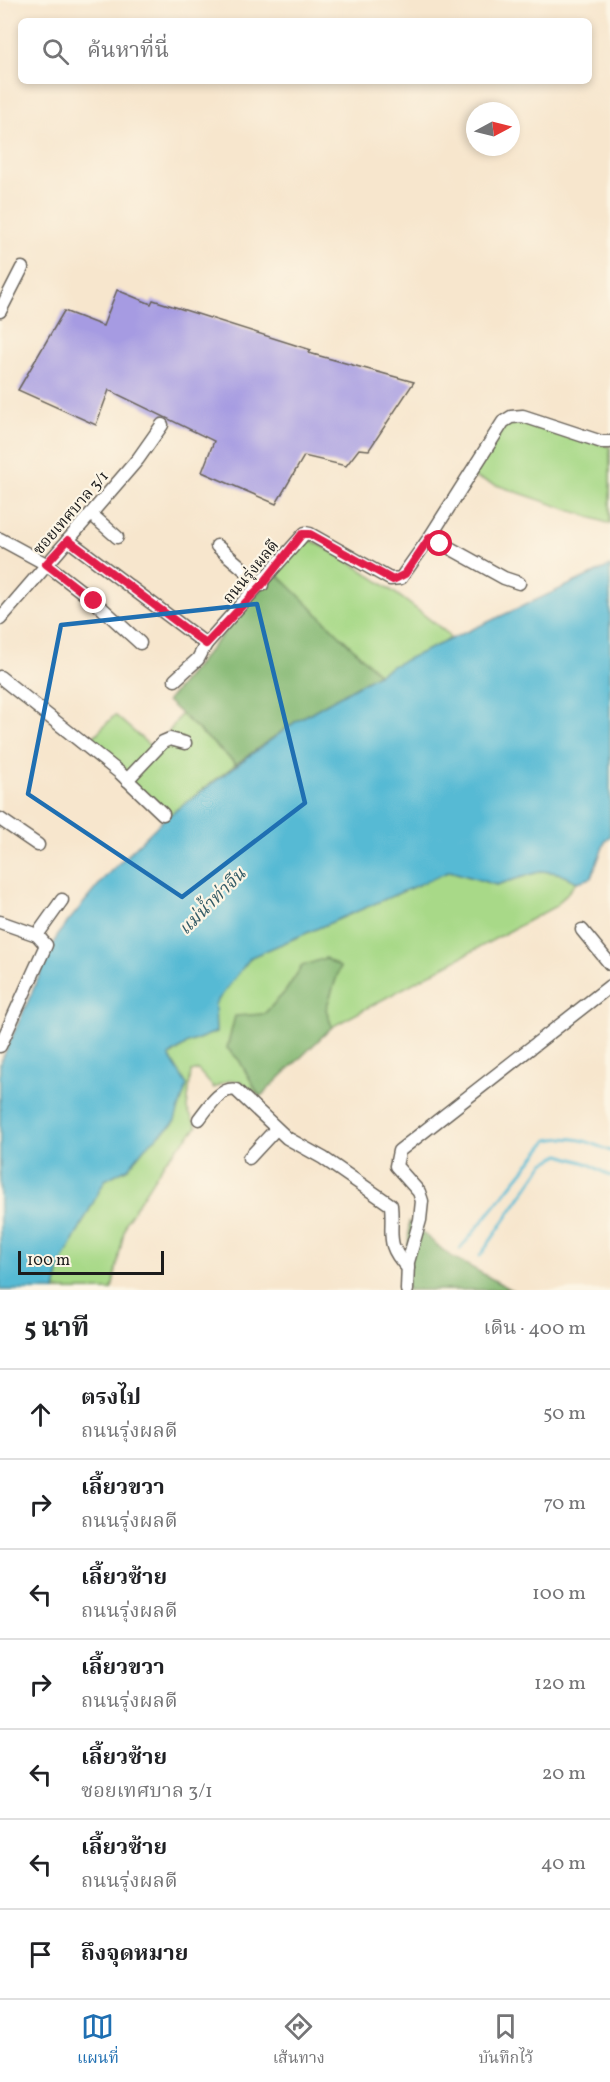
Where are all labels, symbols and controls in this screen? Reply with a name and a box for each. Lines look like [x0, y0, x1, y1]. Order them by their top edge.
search box [18, 18, 592, 84]
icon: search [39, 35, 72, 68]
text: ค้นหาที่นี่ [87, 36, 169, 67]
north arrow [466, 102, 520, 156]
street label: ซอยเทศบาล 3/1 [29, 466, 114, 560]
route start [426, 530, 452, 556]
street label: ถนนรุ่งผลดี [218, 536, 285, 609]
route end [80, 587, 106, 613]
water label: แม่น้ำท่าจีน [172, 861, 252, 941]
scale bar [18, 1248, 164, 1276]
text: 100 m [27, 1250, 70, 1272]
text: 5 นาที [24, 1311, 89, 1347]
text: เดิน · 400 m [484, 1315, 586, 1343]
text: ตรงไป [81, 1383, 141, 1414]
icon: ahead [24, 1398, 57, 1431]
text: 50 m [543, 1400, 586, 1428]
text: ถนนรุ่งผลดี [81, 1418, 177, 1446]
text: เลี้ยวขวา [81, 1473, 165, 1504]
icon: right [24, 1488, 57, 1521]
text: 70 m [543, 1490, 586, 1518]
text: ถนนรุ่งผลดี [81, 1508, 177, 1536]
text: เลี้ยวซ้าย [81, 1563, 167, 1594]
icon: left [24, 1578, 57, 1611]
text: 100 m [532, 1580, 586, 1608]
text: ถนนรุ่งผลดี [81, 1598, 177, 1626]
text: เลี้ยวขวา [81, 1653, 165, 1684]
icon: right [24, 1668, 57, 1701]
text: 120 m [534, 1670, 586, 1698]
text: ถนนรุ่งผลดี [81, 1688, 177, 1716]
text: เลี้ยวซ้าย [81, 1743, 167, 1774]
icon: left [24, 1758, 57, 1791]
text: 20 m [542, 1760, 586, 1788]
text: ซอยเทศบาล 3/1 [81, 1778, 213, 1806]
text: เลี้ยวซ้าย [81, 1833, 167, 1864]
icon: left [24, 1848, 57, 1881]
text: 40 m [541, 1850, 586, 1878]
text: ถนนรุ่งผลดี [81, 1868, 177, 1896]
icon: arrive [24, 1938, 57, 1971]
text: ถึงจุดหมาย [81, 1939, 188, 1970]
tab: แผนที่ [77, 2010, 119, 2072]
tab: เส้นทาง [273, 2010, 325, 2072]
tab: บันทึกไว้ [479, 2010, 533, 2072]

